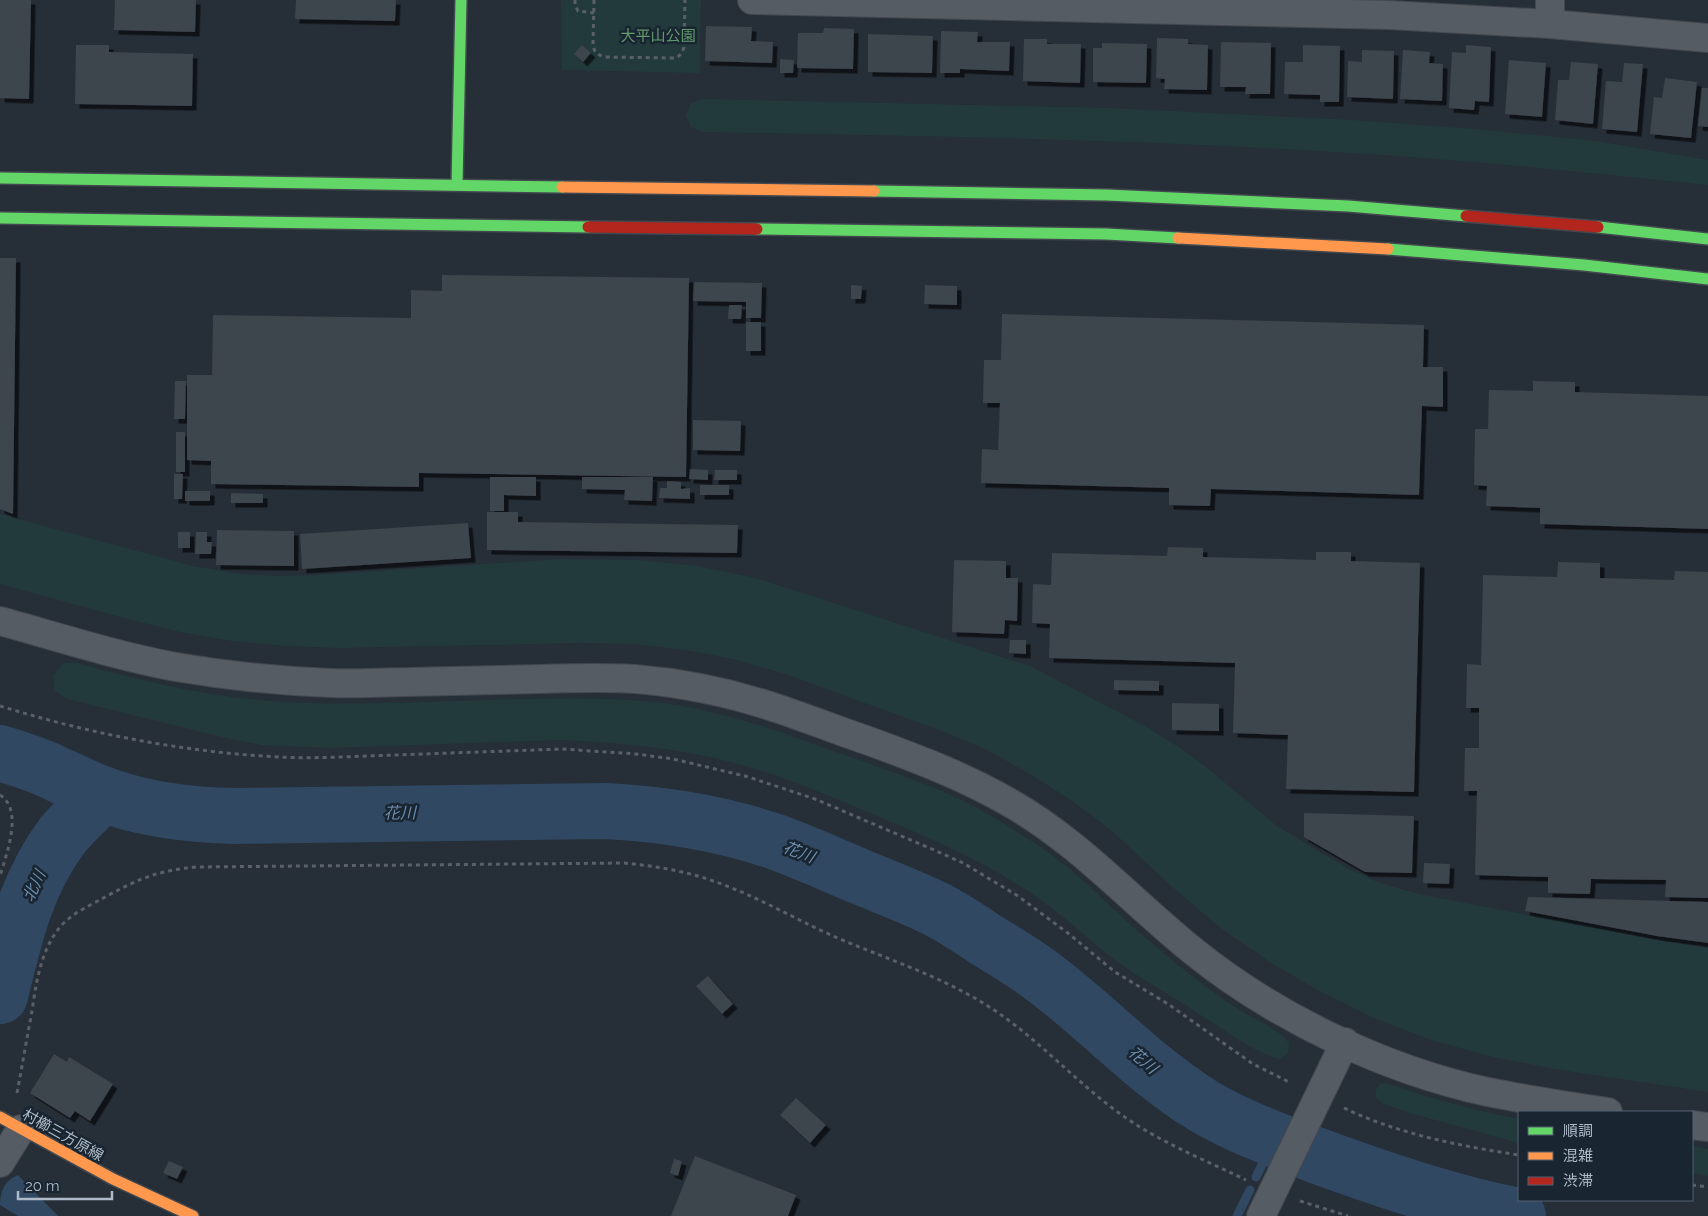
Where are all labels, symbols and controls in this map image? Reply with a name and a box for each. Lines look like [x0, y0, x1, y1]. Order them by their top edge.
park label: 大平山公園 [620, 27, 696, 45]
water label: 花川 [384, 803, 418, 823]
water label: 花川 [781, 837, 819, 867]
water label: 北川 [19, 866, 50, 905]
water label: 花川 [1125, 1042, 1163, 1079]
street label: 村櫛三方原線 [19, 1105, 107, 1165]
legend [1518, 1111, 1693, 1201]
text: 順調 [1563, 1122, 1593, 1140]
text: 混雑 [1563, 1147, 1593, 1165]
scale bar [18, 1168, 111, 1200]
text: 渋滞 [1563, 1172, 1593, 1190]
text: 20 m [25, 1177, 60, 1195]

